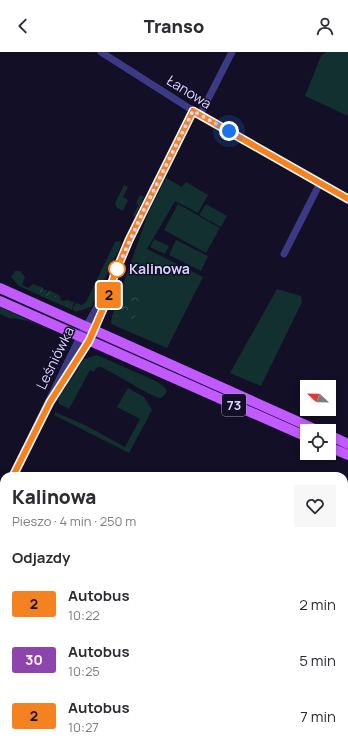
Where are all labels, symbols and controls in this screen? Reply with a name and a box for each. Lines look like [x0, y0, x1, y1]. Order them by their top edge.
text: Transo [144, 14, 204, 38]
icon: back [12, 15, 34, 37]
icon: person [314, 15, 336, 37]
street label: Łanowa [163, 70, 215, 113]
your location [219, 121, 239, 141]
place label: Kalinowa [129, 259, 190, 278]
marker: Kalinowa [108, 260, 126, 278]
line badge: 2 [96, 282, 122, 308]
text: 2 [105, 285, 113, 304]
street label: Leśniówka [31, 323, 78, 392]
north arrow [300, 380, 336, 416]
map controls [300, 380, 336, 460]
road number: 73 [222, 394, 246, 416]
button: locate [300, 424, 336, 460]
text: Kalinowa [12, 484, 96, 510]
button: heart [294, 485, 336, 527]
text: Pieszo · 4 min · 250 m [12, 512, 136, 530]
text: Odjazdy [12, 547, 71, 568]
text: Autobus [68, 585, 130, 606]
text: 2 [30, 594, 38, 613]
text: 2 min [299, 594, 336, 615]
text: 10:22 [68, 606, 100, 624]
text: Autobus [68, 641, 130, 662]
text: 30 [25, 650, 43, 669]
text: 5 min [299, 650, 336, 671]
text: 10:25 [68, 662, 100, 680]
text: Autobus [68, 697, 130, 718]
text: 2 [30, 706, 38, 725]
text: 7 min [300, 706, 336, 727]
text: 10:27 [68, 718, 99, 736]

